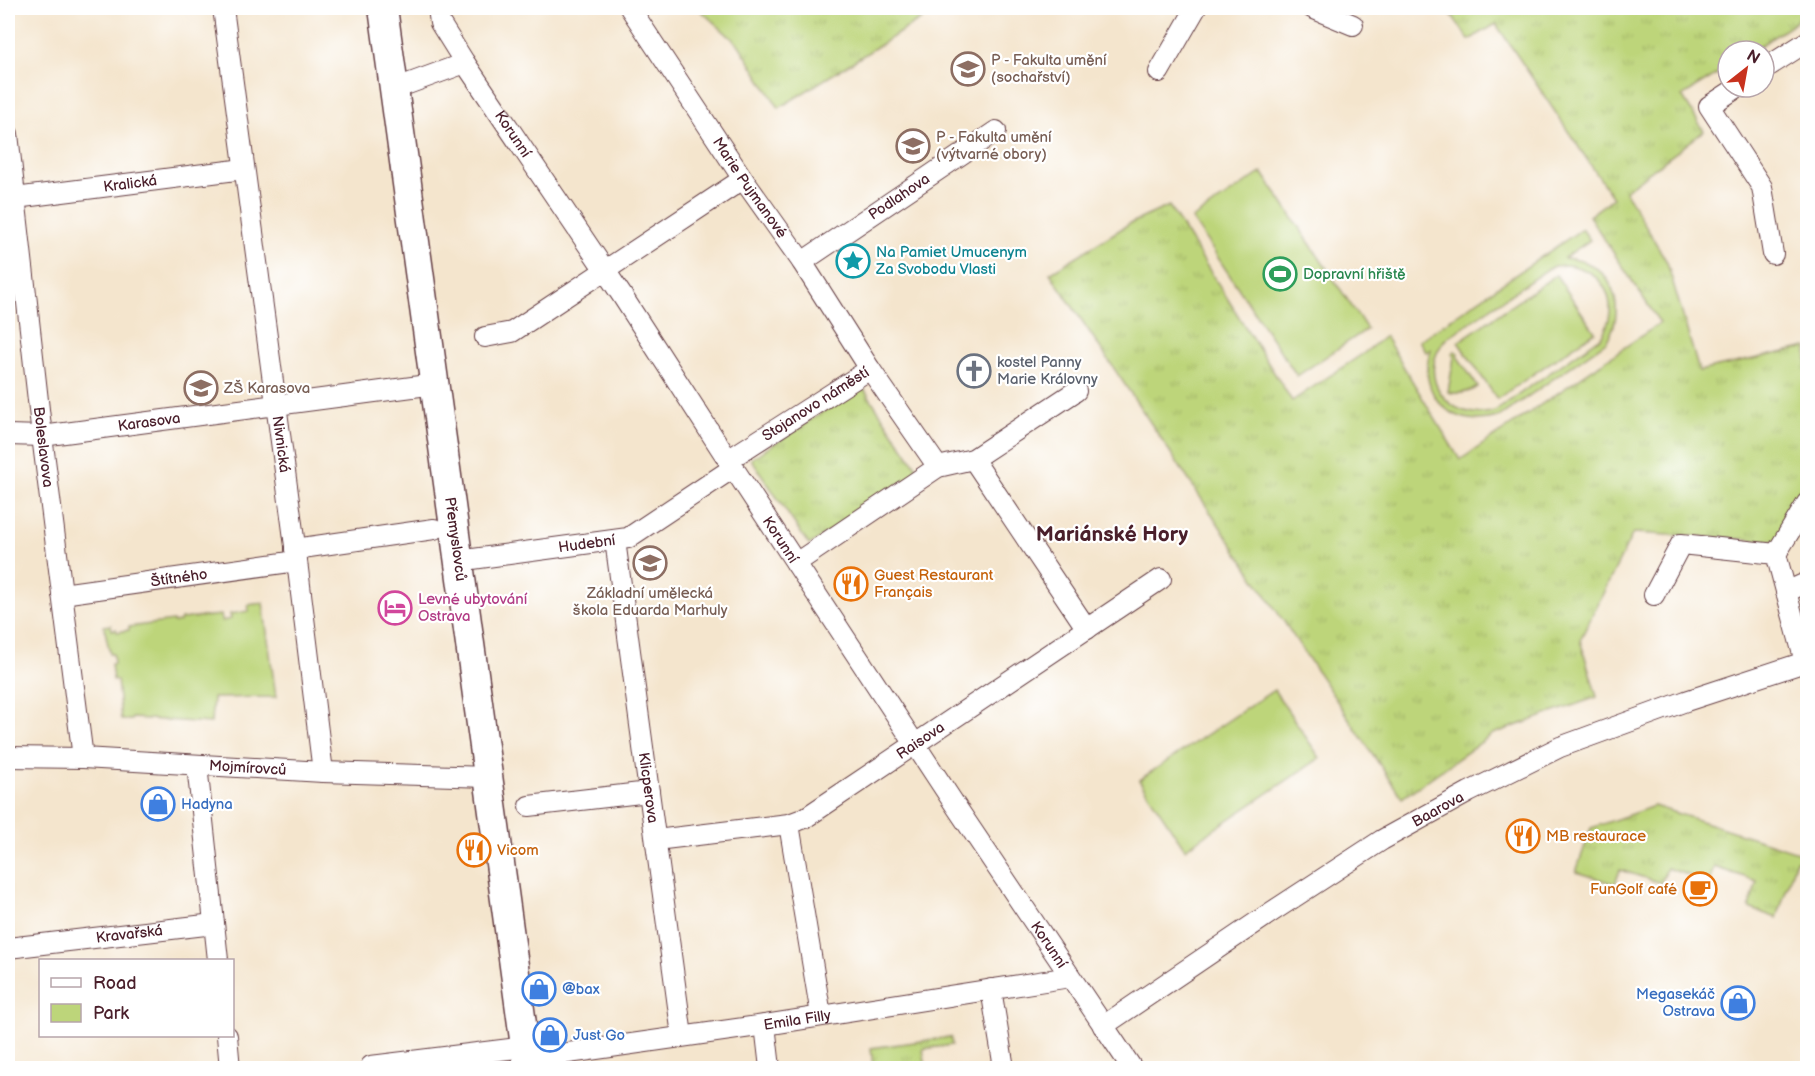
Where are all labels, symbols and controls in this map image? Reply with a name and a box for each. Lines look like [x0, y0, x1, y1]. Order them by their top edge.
north arrow [1716, 39, 1776, 99]
text: N [1743, 46, 1763, 69]
school or university icon: P - Fakulta umění (sochařství) [950, 51, 986, 87]
place label: P - Fakulta umění (sochařství) [991, 51, 1107, 87]
street label: Korunní [490, 107, 536, 161]
school or university icon: P - Fakulta umění (výtvarné obory) [895, 128, 931, 164]
place label: P - Fakulta umění (výtvarné obory) [936, 128, 1052, 164]
street label: Marie Pujmanové [708, 133, 792, 242]
street label: Podlahova [865, 169, 933, 224]
street label: Kralická [102, 171, 158, 196]
place icon: Na Pamiet Umucenym Za Svobodu Vlasti [835, 243, 871, 279]
place label: Na Pamiet Umucenym Za Svobodu Vlasti [875, 243, 1027, 279]
sports icon: Dopravní hřiště [1262, 256, 1298, 292]
place label: Dopravní hřiště [1303, 265, 1406, 284]
church icon: kostel Panny Marie Královny [956, 353, 992, 389]
place label: kostel Panny Marie Královny [997, 353, 1098, 389]
street label: Stojanovo náměstí [758, 362, 873, 445]
school or university icon: ZŠ Karasova [183, 370, 219, 406]
place label: ZŠ Karasova [223, 379, 310, 398]
street label: Boleslavova [29, 406, 58, 488]
street label: Karasova [117, 408, 182, 435]
street label: Nivnická [268, 415, 295, 474]
street label: Přemyslovců [440, 496, 471, 582]
street label: Korunní [758, 513, 803, 567]
district label: Mariánské Hory [1036, 522, 1189, 547]
street label: Hudební [557, 530, 617, 557]
school or university icon: Základní umělecká škola Eduarda Marhuly [632, 545, 668, 581]
street label: Štítného [149, 564, 208, 591]
restaurant icon: Guest Restaurant Français [833, 566, 869, 602]
place label: Guest Restaurant Français [874, 566, 994, 602]
place label: Základní umělecká škola Eduarda Marhuly [573, 584, 728, 620]
hotel icon: Levné ubytování Ostrava [377, 590, 413, 626]
place label: Levné ubytování Ostrava [418, 590, 528, 626]
street label: Raisova [893, 718, 948, 764]
street label: Klicperova [634, 751, 663, 824]
street label: Mojmírovců [208, 756, 287, 779]
shop icon: Hadyna [140, 786, 176, 822]
street label: Baarova [1408, 787, 1467, 831]
place label: Hadyna [181, 795, 233, 814]
restaurant icon: MB restaurace [1505, 818, 1541, 854]
place label: MB restaurace [1546, 827, 1646, 846]
restaurant icon: Vicom [456, 832, 492, 868]
place label: Vicom [497, 841, 539, 860]
cafe icon: FunGolf café [1682, 871, 1718, 907]
place label: FunGolf café [1590, 880, 1677, 899]
street label: Korunní [1027, 918, 1072, 972]
street label: Kravařská [95, 921, 164, 947]
legend [39, 959, 234, 1037]
shop icon: @bax [521, 971, 557, 1007]
text: Road [93, 973, 137, 994]
place label: @bax [562, 980, 600, 999]
place label: Megasekáč Ostrava [1636, 985, 1715, 1021]
shop icon: Megasekáč Ostrava [1720, 985, 1756, 1021]
text: Park [93, 1003, 129, 1024]
street label: Emila Filly [762, 1005, 832, 1035]
shop icon: Just Go [532, 1017, 568, 1053]
place label: Just Go [573, 1026, 625, 1045]

